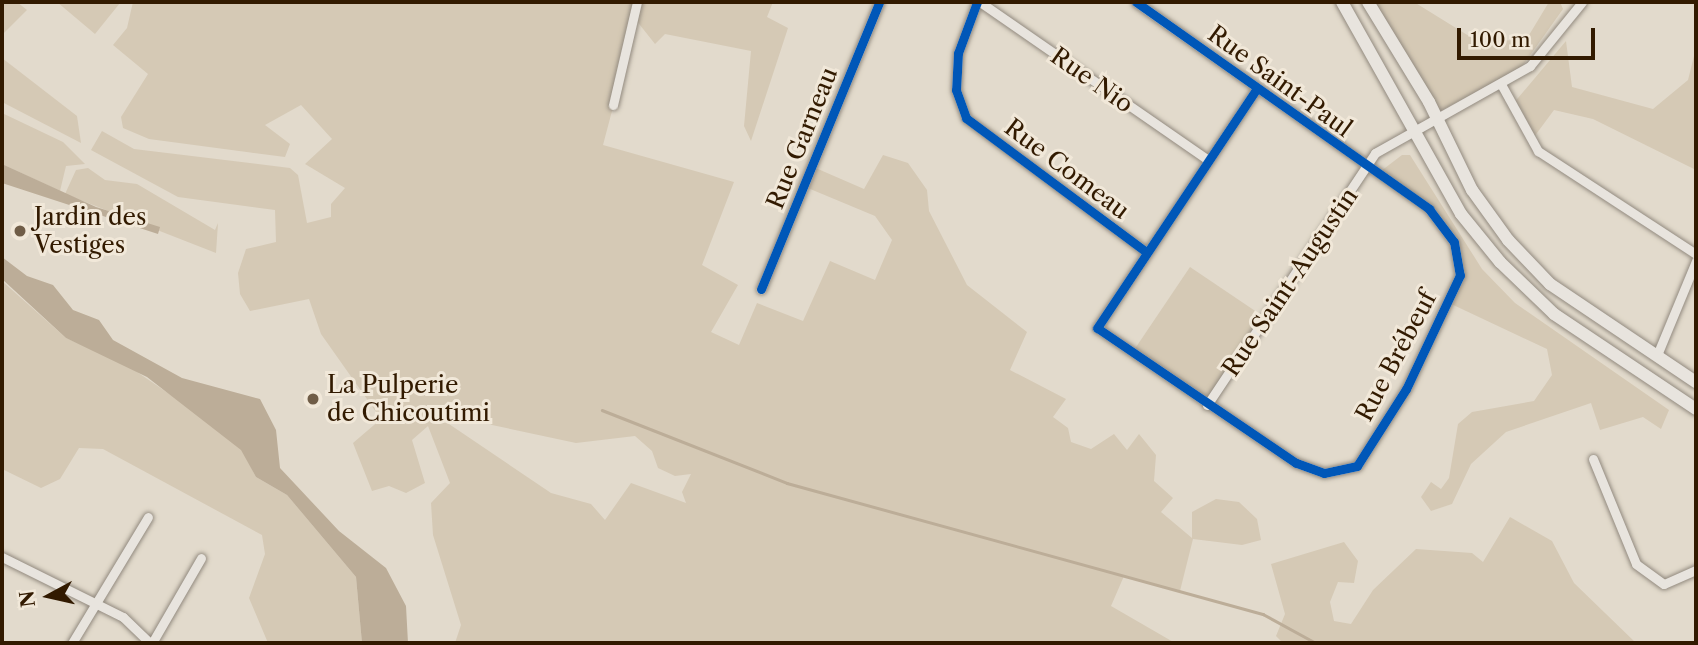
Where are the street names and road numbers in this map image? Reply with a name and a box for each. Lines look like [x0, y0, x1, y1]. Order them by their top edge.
street label: Rue Saint-Paul [1202, 19, 1358, 143]
street label: Rue Nio [1045, 41, 1139, 119]
street label: Rue Garneau [761, 63, 843, 213]
street label: Rue Comeau [999, 113, 1135, 225]
street label: Rue Saint-Augustin [1216, 182, 1364, 382]
street label: Rue Brébeuf [1350, 286, 1442, 426]

